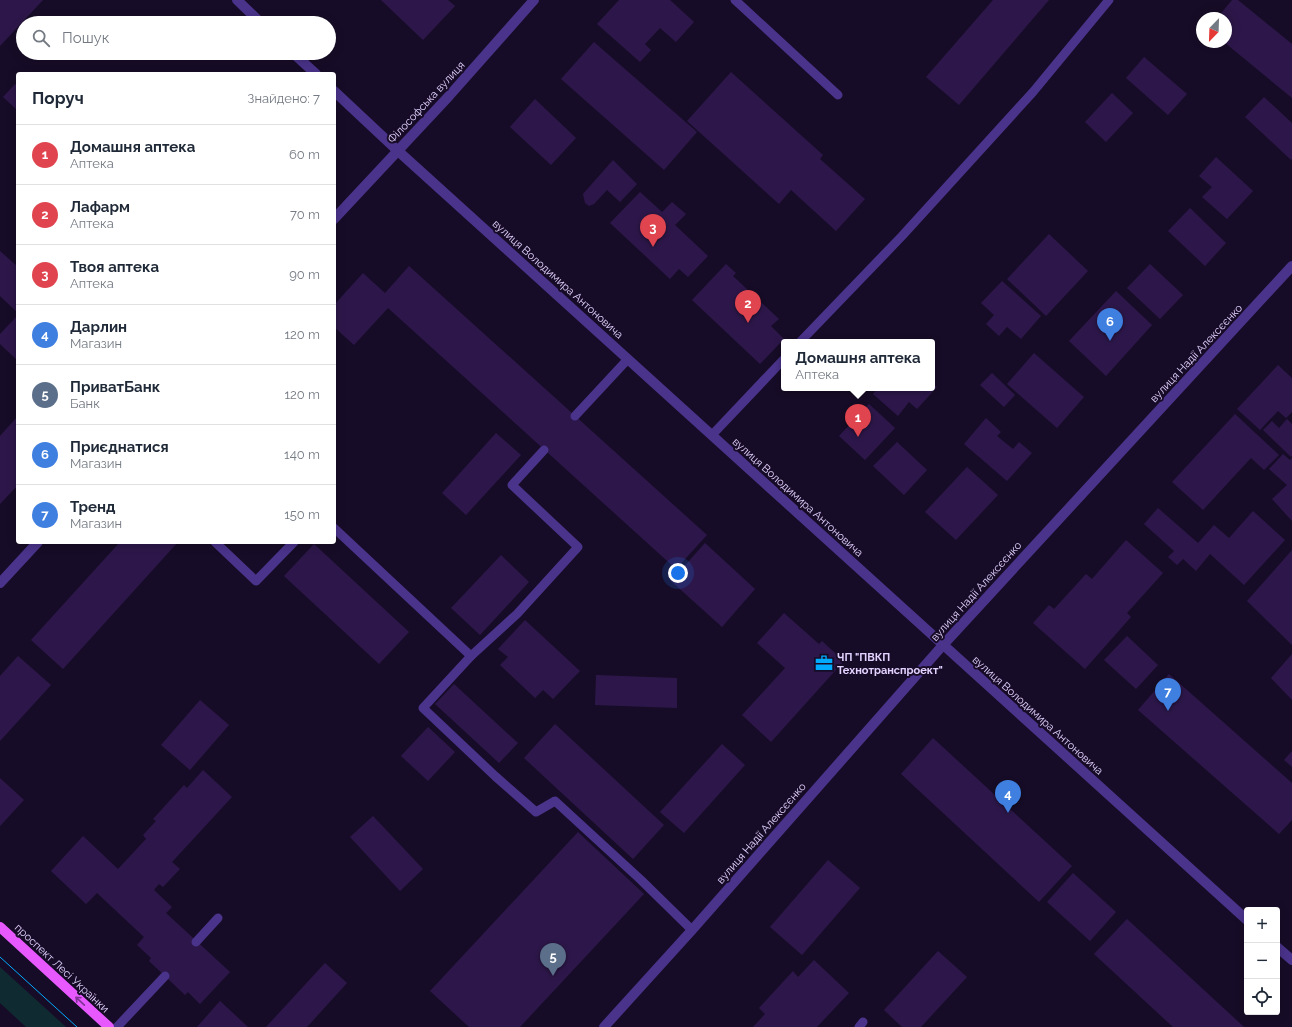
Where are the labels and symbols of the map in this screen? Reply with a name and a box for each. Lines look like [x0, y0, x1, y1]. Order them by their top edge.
north arrow [1196, 12, 1232, 48]
street label: Філософська вулиця [385, 59, 468, 146]
pin: 3 [640, 214, 666, 247]
street label: вулиця Володимира Антоновича [490, 217, 626, 342]
pin: 2 [735, 290, 761, 323]
street label: вулиця Надії Алексєєнко [1147, 301, 1246, 405]
pin: 6 [1097, 308, 1123, 341]
pin: 1 [845, 404, 871, 437]
street label: вулиця Володимира Антоновича [730, 435, 866, 560]
street label: вулиця Надії Алексєєнко [928, 539, 1025, 644]
your location [668, 563, 688, 583]
place label: ЧП "ПВКП Технотранспроект" [837, 651, 943, 677]
office icon: ЧП "ПВКП Технотранспроект" [814, 653, 834, 673]
street label: вулиця Володимира Антоновича [970, 653, 1106, 778]
pin: 7 [1155, 678, 1181, 711]
street label: вулиця Надії Алексєєнко [714, 780, 809, 886]
pin: 4 [995, 780, 1021, 813]
street label: проспект Лесі Українки [12, 921, 111, 1015]
pin: 5 [540, 943, 566, 976]
one-way arrow [75, 996, 85, 1005]

